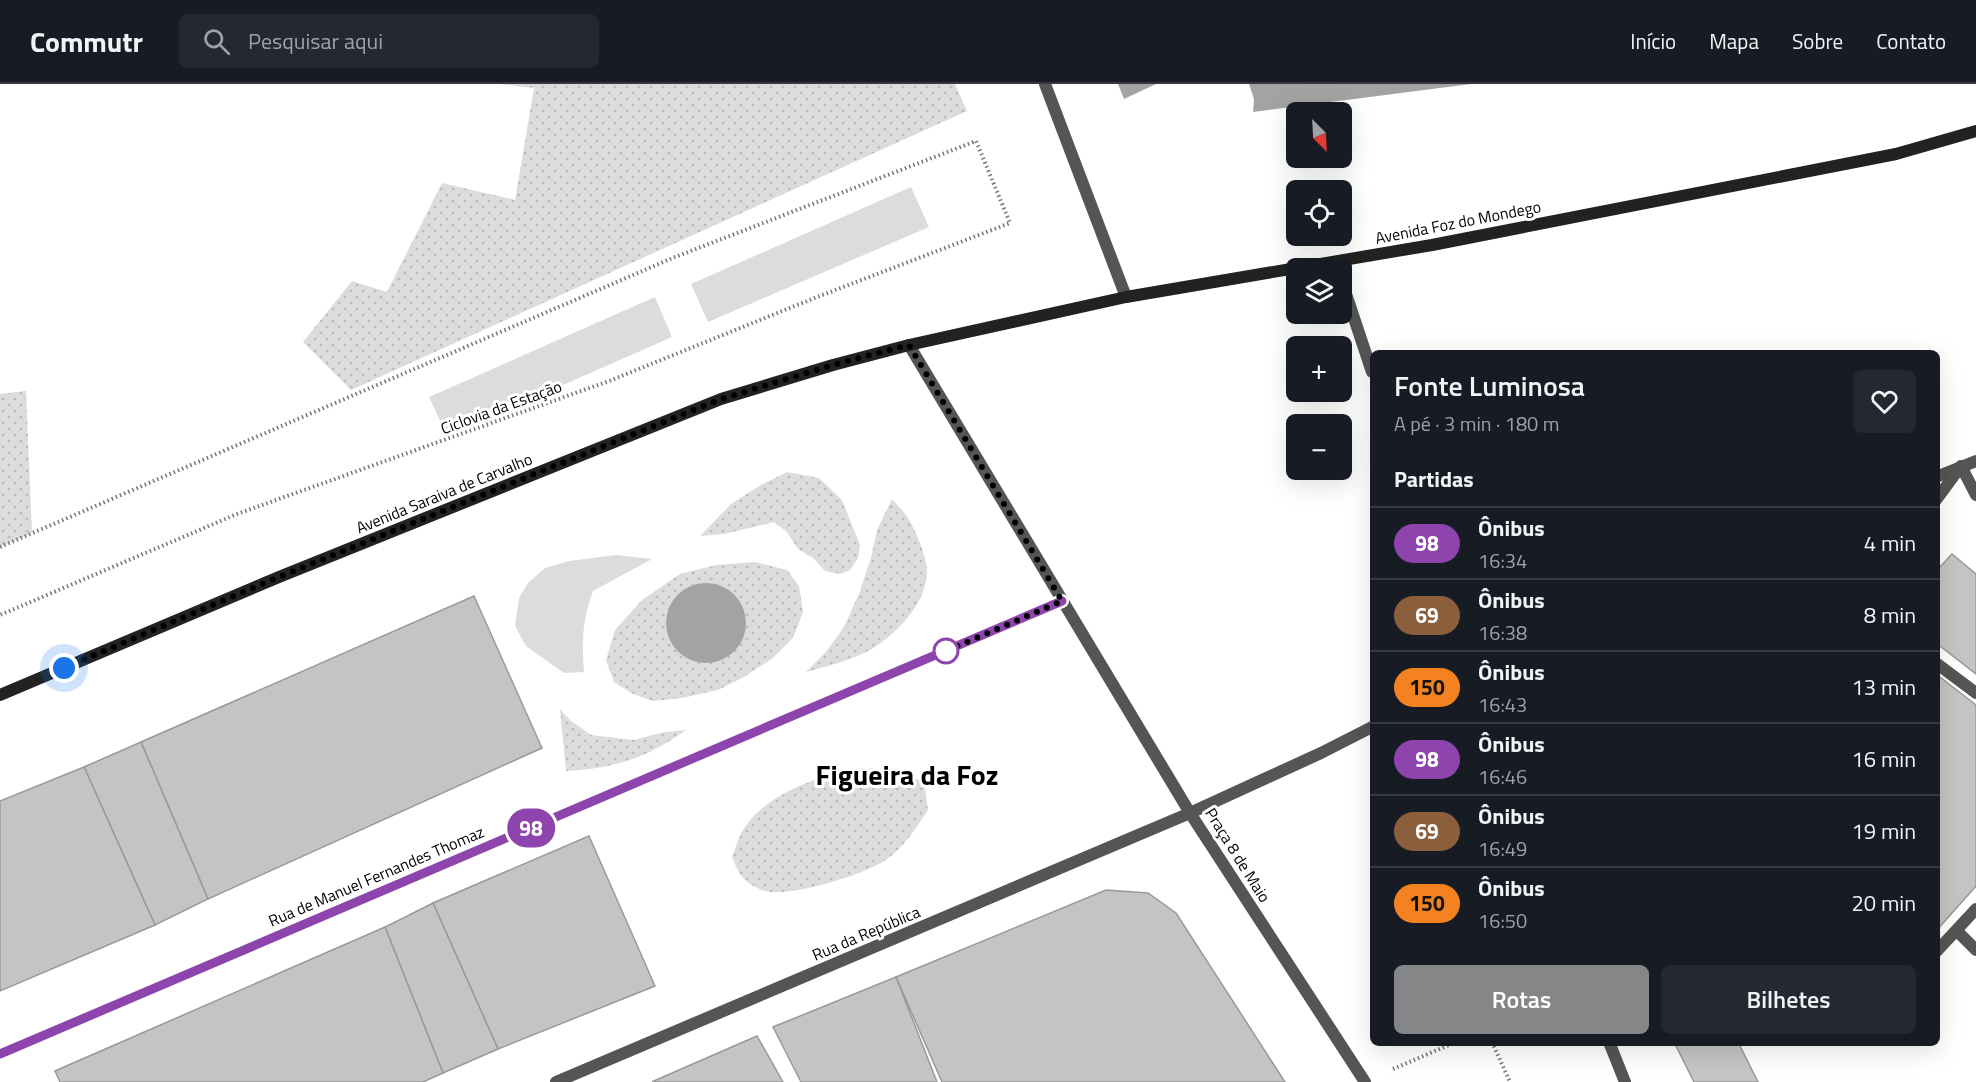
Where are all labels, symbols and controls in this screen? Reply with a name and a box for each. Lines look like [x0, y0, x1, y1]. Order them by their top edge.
search box [179, 14, 599, 68]
text: Commutr [30, 20, 143, 63]
text: Pesquisar aqui [248, 24, 383, 58]
icon: search [200, 25, 233, 58]
text: Início [1630, 25, 1676, 57]
text: Mapa [1709, 25, 1759, 57]
text: Sobre [1792, 25, 1843, 57]
text: Contato [1876, 25, 1946, 57]
north arrow [1286, 102, 1352, 168]
map controls [1286, 102, 1352, 480]
button: locate [1286, 180, 1352, 246]
street label: Avenida Foz do Mondego [1373, 194, 1543, 250]
button: layers [1286, 258, 1352, 324]
button: + [1286, 336, 1352, 402]
text: Fonte Luminosa [1394, 364, 1585, 407]
button: heart [1853, 370, 1916, 433]
street label: Ciclovia da Estação [437, 374, 565, 440]
text: A pé · 3 min · 180 m [1394, 408, 1559, 439]
button: − [1286, 414, 1352, 480]
street label: Avenida Saraiva de Carvalho [352, 447, 536, 539]
text: Partidas [1394, 462, 1474, 496]
text: Ônibus [1478, 511, 1545, 545]
text: 4 min [1864, 526, 1916, 560]
text: 98 [1415, 527, 1439, 559]
text: 16:34 [1478, 545, 1527, 576]
text: Ônibus [1478, 583, 1545, 617]
text: 8 min [1864, 598, 1916, 632]
text: 69 [1415, 599, 1439, 631]
text: 16:38 [1478, 617, 1527, 648]
unlabelled marker [933, 638, 959, 664]
your location [49, 653, 79, 683]
text: Ônibus [1478, 655, 1545, 689]
text: 13 min [1851, 670, 1916, 704]
text: 150 [1409, 671, 1445, 703]
text: 16:43 [1478, 689, 1527, 720]
text: Ônibus [1478, 727, 1545, 761]
text: 16 min [1851, 742, 1916, 776]
text: 98 [1415, 743, 1439, 775]
district label: Figueira da Foz [816, 753, 998, 796]
text: 16:46 [1478, 761, 1527, 792]
text: Ônibus [1478, 799, 1545, 833]
street label: Praça 8 de Maio [1199, 803, 1277, 907]
line badge: 98 [504, 808, 558, 848]
text: 98 [519, 812, 543, 844]
text: 19 min [1851, 814, 1916, 848]
text: 69 [1415, 815, 1439, 847]
street label: Rua de Manuel Fernandes Thomaz [264, 820, 488, 932]
text: 16:49 [1478, 833, 1527, 864]
text: Ônibus [1478, 871, 1545, 905]
text: 20 min [1851, 886, 1916, 920]
text: 150 [1409, 887, 1445, 919]
street label: Rua da República [808, 899, 924, 967]
text: 16:50 [1478, 905, 1527, 936]
button: Rotas [1394, 965, 1649, 1034]
button: Bilhetes [1661, 965, 1916, 1034]

